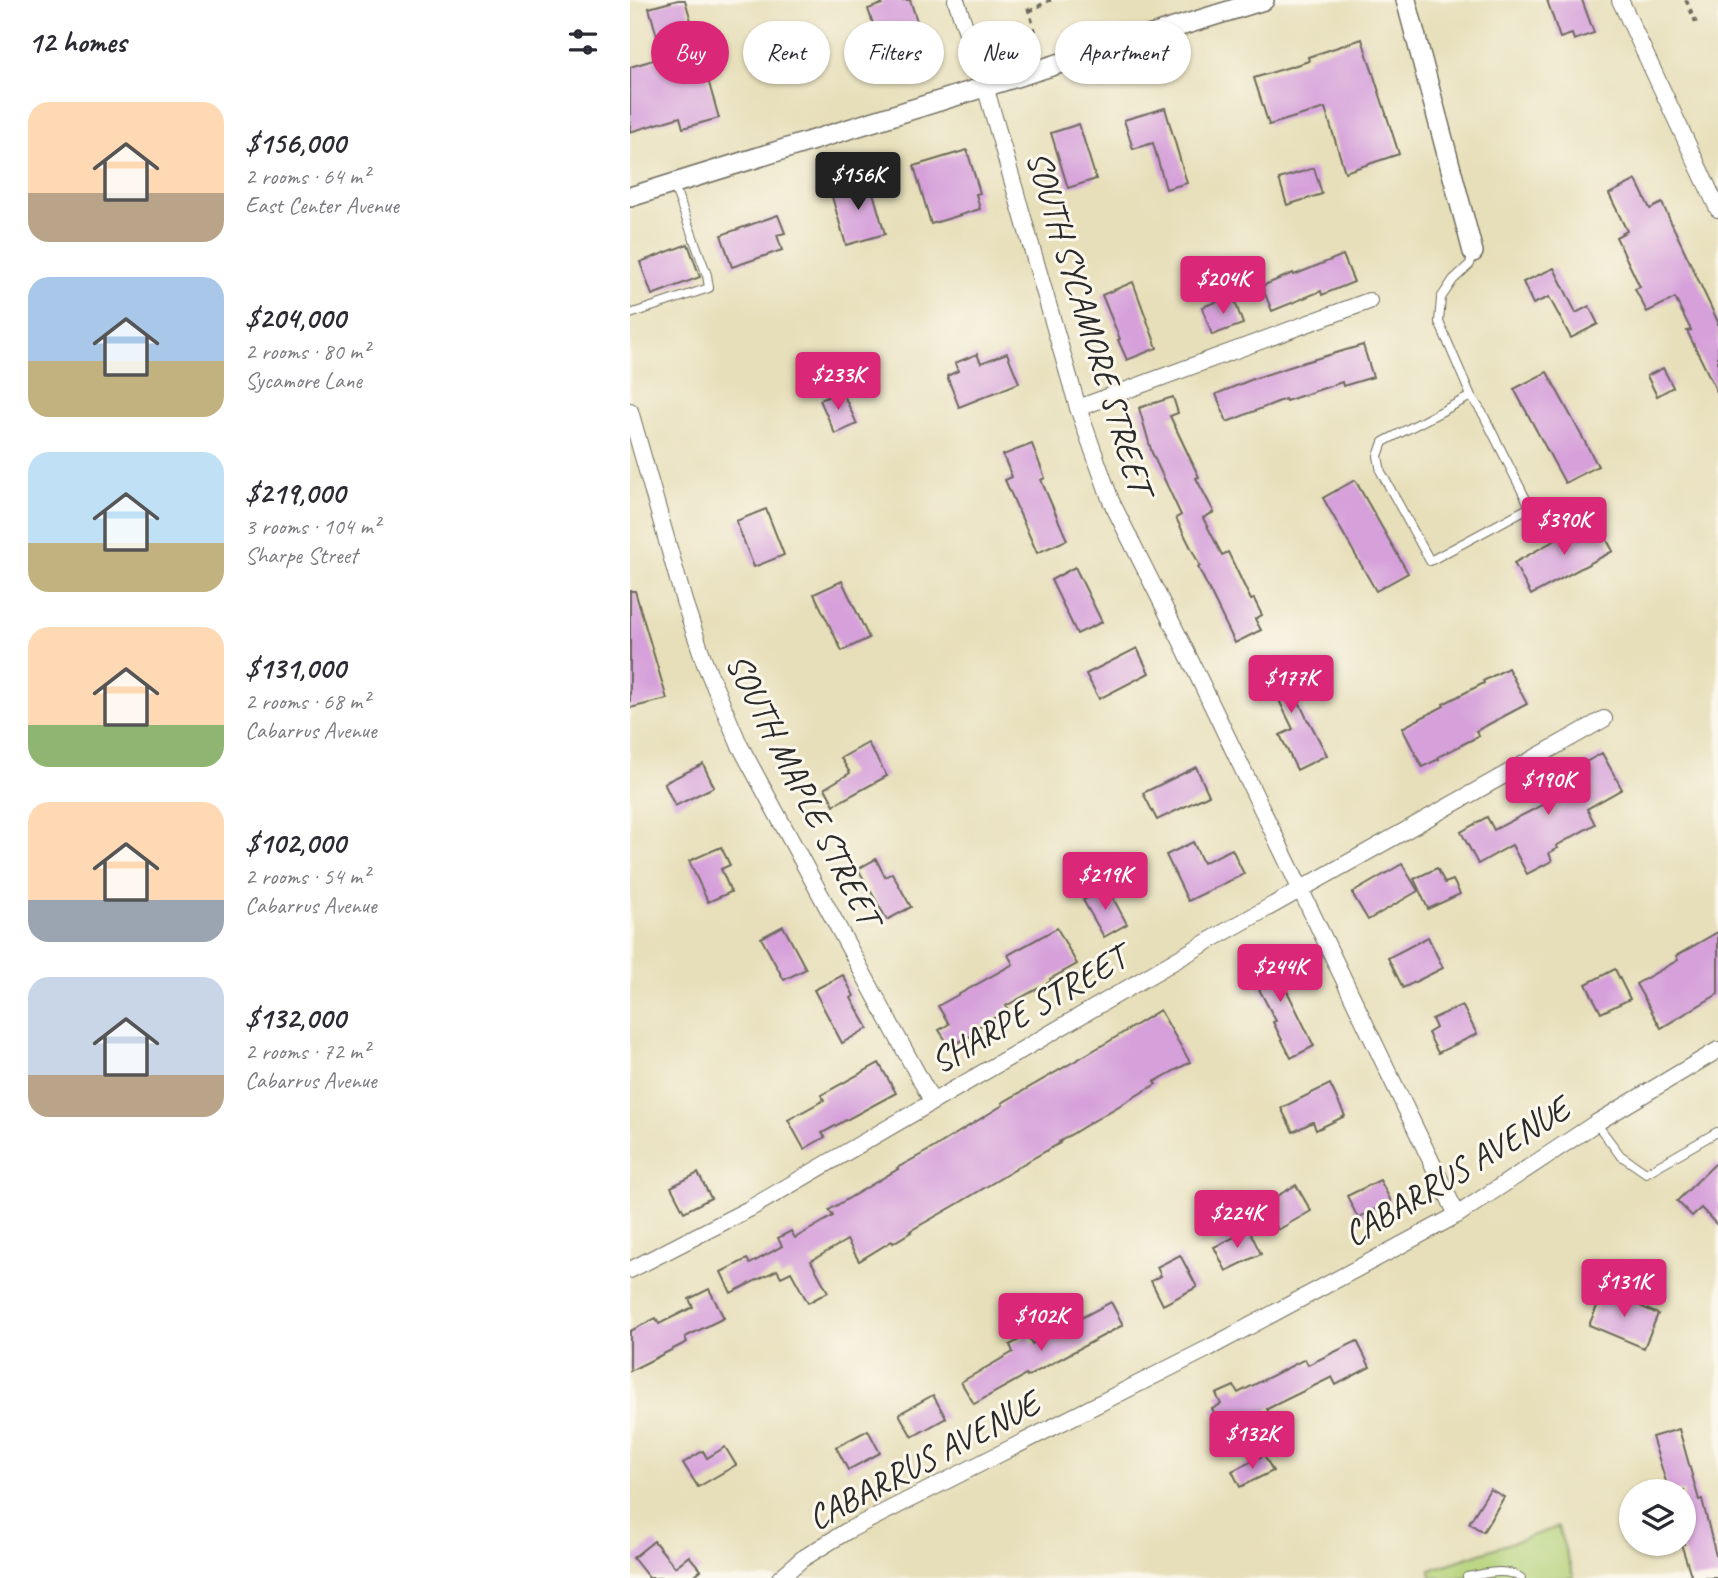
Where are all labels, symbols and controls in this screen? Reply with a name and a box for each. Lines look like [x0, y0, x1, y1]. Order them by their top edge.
chip: Buy [651, 21, 729, 84]
chip: Rent [743, 21, 830, 84]
chip: Filters [844, 21, 944, 84]
chip: New [958, 21, 1041, 84]
chip: Apartment [1055, 21, 1191, 84]
text: 12 homes [28, 23, 126, 61]
icon: filters [564, 23, 602, 61]
text: $156,000 [245, 124, 346, 162]
icon: home [84, 130, 168, 214]
street label: SOUTH SYCAMORE STREET [1016, 146, 1166, 507]
pin: $156K [809, 152, 907, 212]
text: $156K [831, 160, 885, 189]
text: 2 rooms · 64 m² [245, 162, 369, 191]
text: East Center Avenue [245, 191, 399, 220]
pin: $204K [1174, 256, 1272, 316]
text: $204K [1196, 264, 1250, 293]
text: $204,000 [245, 299, 345, 337]
icon: home [84, 305, 168, 389]
text: 2 rooms · 80 m² [245, 337, 369, 366]
pin: $233K [789, 352, 887, 412]
text: $233K [811, 360, 865, 389]
text: Sycamore Lane [245, 366, 362, 395]
text: $219,000 [245, 474, 345, 512]
icon: home [84, 480, 168, 564]
pin: $390K [1515, 498, 1613, 557]
text: $390K [1538, 505, 1590, 534]
text: 3 rooms · 104 m² [245, 512, 380, 541]
text: Sharpe Street [245, 541, 357, 570]
street label: SOUTH MAPLE STREET [716, 646, 895, 939]
text: $131,000 [245, 649, 345, 687]
icon: home [84, 655, 168, 739]
pin: $177K [1242, 656, 1340, 715]
text: $177K [1265, 663, 1317, 692]
text: 2 rooms · 68 m² [245, 687, 369, 716]
text: Cabarrus Avenue [245, 716, 377, 745]
pin: $190K [1499, 758, 1597, 817]
text: $190K [1522, 765, 1574, 794]
text: $102,000 [245, 824, 345, 862]
icon: home [84, 830, 168, 914]
pin: $219K [1056, 852, 1154, 912]
text: $219K [1079, 860, 1131, 889]
text: 2 rooms · 54 m² [245, 862, 369, 891]
text: Cabarrus Avenue [245, 891, 377, 920]
street label: SHARPE STREET [922, 931, 1142, 1084]
pin: $244K [1231, 944, 1329, 1004]
text: $244K [1253, 952, 1307, 981]
text: $132,000 [245, 999, 345, 1037]
icon: home [84, 1005, 168, 1089]
text: 2 rooms · 72 m² [245, 1037, 369, 1066]
text: Cabarrus Avenue [245, 1066, 377, 1095]
street label: CABARRUS AVENUE [1335, 1084, 1581, 1257]
pin: $224K [1188, 1190, 1286, 1250]
text: $224K [1210, 1198, 1264, 1227]
pin: $131K [1575, 1260, 1673, 1319]
text: $131K [1597, 1267, 1651, 1296]
pin: $102K [992, 1294, 1090, 1353]
text: $102K [1014, 1301, 1068, 1330]
street label: CABARRUS AVENUE [800, 1378, 1051, 1540]
pin: $132K [1203, 1412, 1301, 1471]
text: $132K [1225, 1419, 1279, 1448]
map controls [1619, 1479, 1696, 1556]
button: layers [1619, 1479, 1696, 1556]

